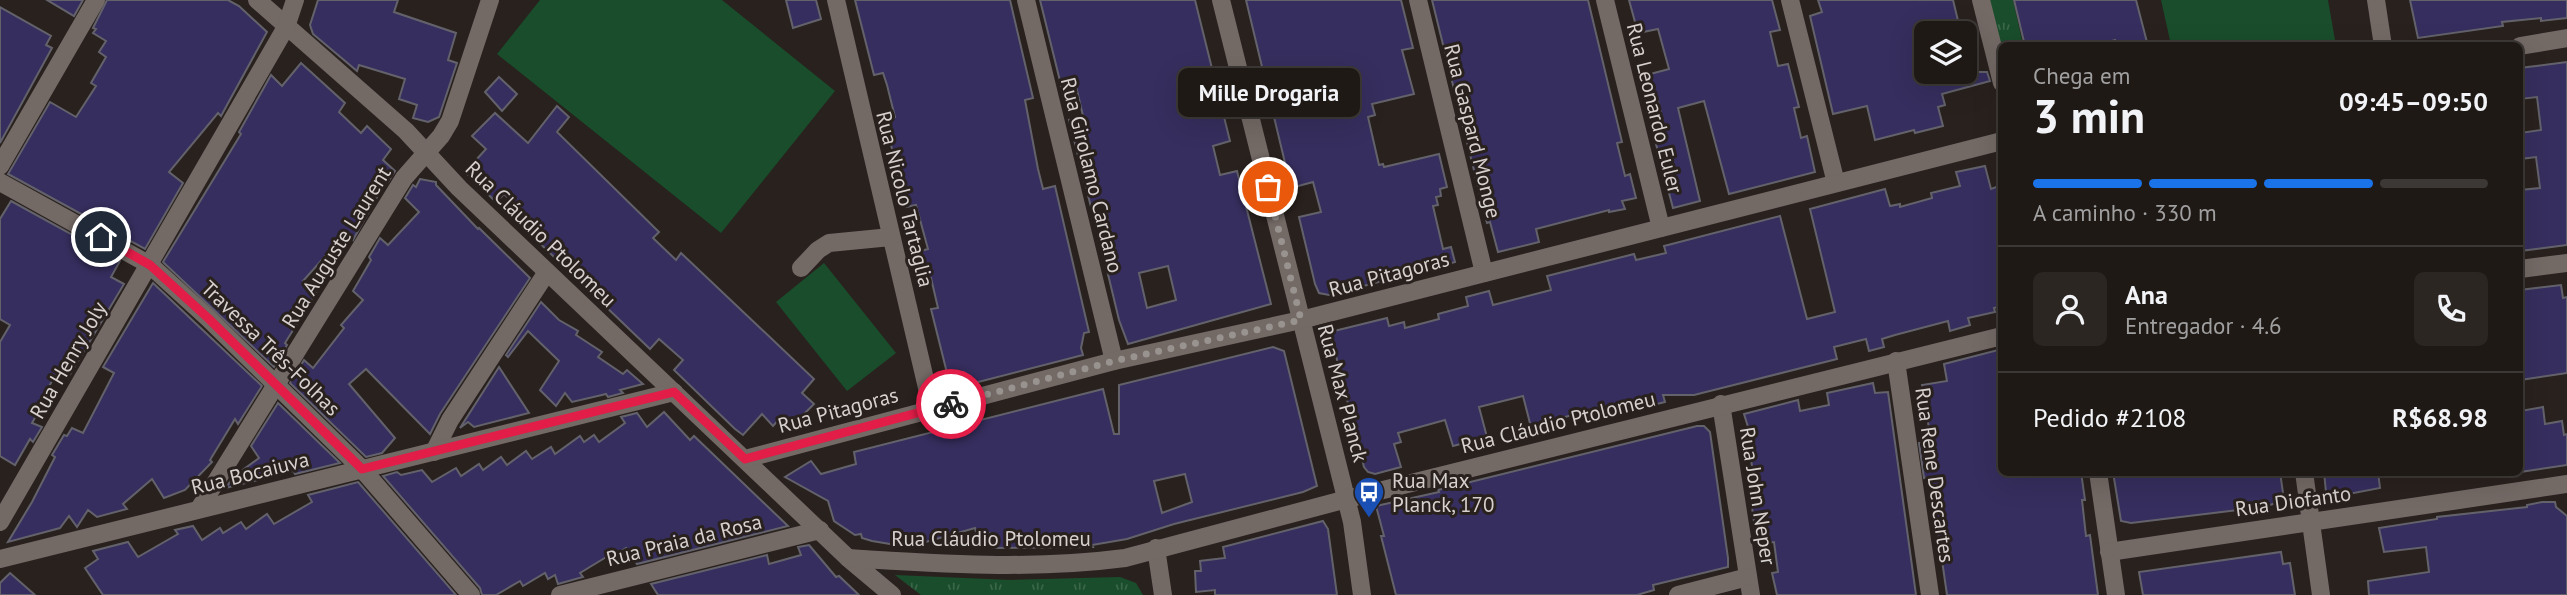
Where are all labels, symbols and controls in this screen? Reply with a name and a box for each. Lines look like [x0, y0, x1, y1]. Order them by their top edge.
street label: Rua Leonardo Euler [1621, 20, 1689, 196]
map controls [1914, 21, 1977, 84]
button: layers [1914, 21, 1977, 84]
street label: Rua Gaspard Monge [1438, 41, 1508, 221]
text: Chega em [2033, 61, 2130, 90]
callout: Mille Drogaria [1177, 68, 1359, 117]
street label: Rua Girolamo Cardano [1055, 74, 1129, 276]
text: Mille Drogaria [1199, 78, 1339, 107]
text: 09:45–09:50 [2339, 85, 2488, 118]
text: 3 min [2033, 86, 2145, 146]
street label: Rua Nicolo Tartaglia [870, 108, 940, 290]
street label: Rua Cláudio Ptolomeu [460, 155, 622, 313]
pin [1238, 157, 1298, 217]
street label: Rua Auguste Laurent [275, 161, 397, 333]
icon: bag [1249, 168, 1287, 206]
text: A caminho · 330 m [2033, 198, 2217, 227]
pin [71, 207, 131, 267]
icon: home [82, 218, 120, 256]
street label: Rua Pitagoras [1326, 245, 1452, 303]
button: person [2033, 272, 2107, 346]
button: phone [2414, 272, 2488, 346]
street label: Travessa Três-Folhas [196, 275, 346, 421]
text: Ana [2125, 278, 2168, 311]
street label: Rua Henry Joly [24, 296, 113, 423]
text: Entregador · 4.6 [2125, 311, 2282, 340]
street label: Rua Max Planck [1312, 321, 1374, 465]
courier [916, 369, 986, 439]
street label: Rua Pitagoras [775, 381, 901, 439]
icon: bike [932, 385, 970, 423]
street label: Rua Cláudio Ptolomeu [1458, 385, 1658, 459]
street label: Rua Rene Descartes [1909, 386, 1961, 564]
text: Pedido #2108 [2033, 401, 2186, 434]
text: R$68.98 [2392, 401, 2488, 434]
street label: Rua John Neper [1734, 425, 1782, 567]
street label: Rua Bocaiuva [188, 445, 312, 501]
place label: Rua Max Planck, 170 [1392, 467, 1494, 518]
bus stop icon: Rua Max Planck, 170 [1352, 475, 1386, 519]
street label: Rua Diofanto [2233, 480, 2353, 522]
street label: Rua Praia da Rosa [604, 508, 764, 572]
street label: Rua Cláudio Ptolomeu [891, 525, 1091, 552]

